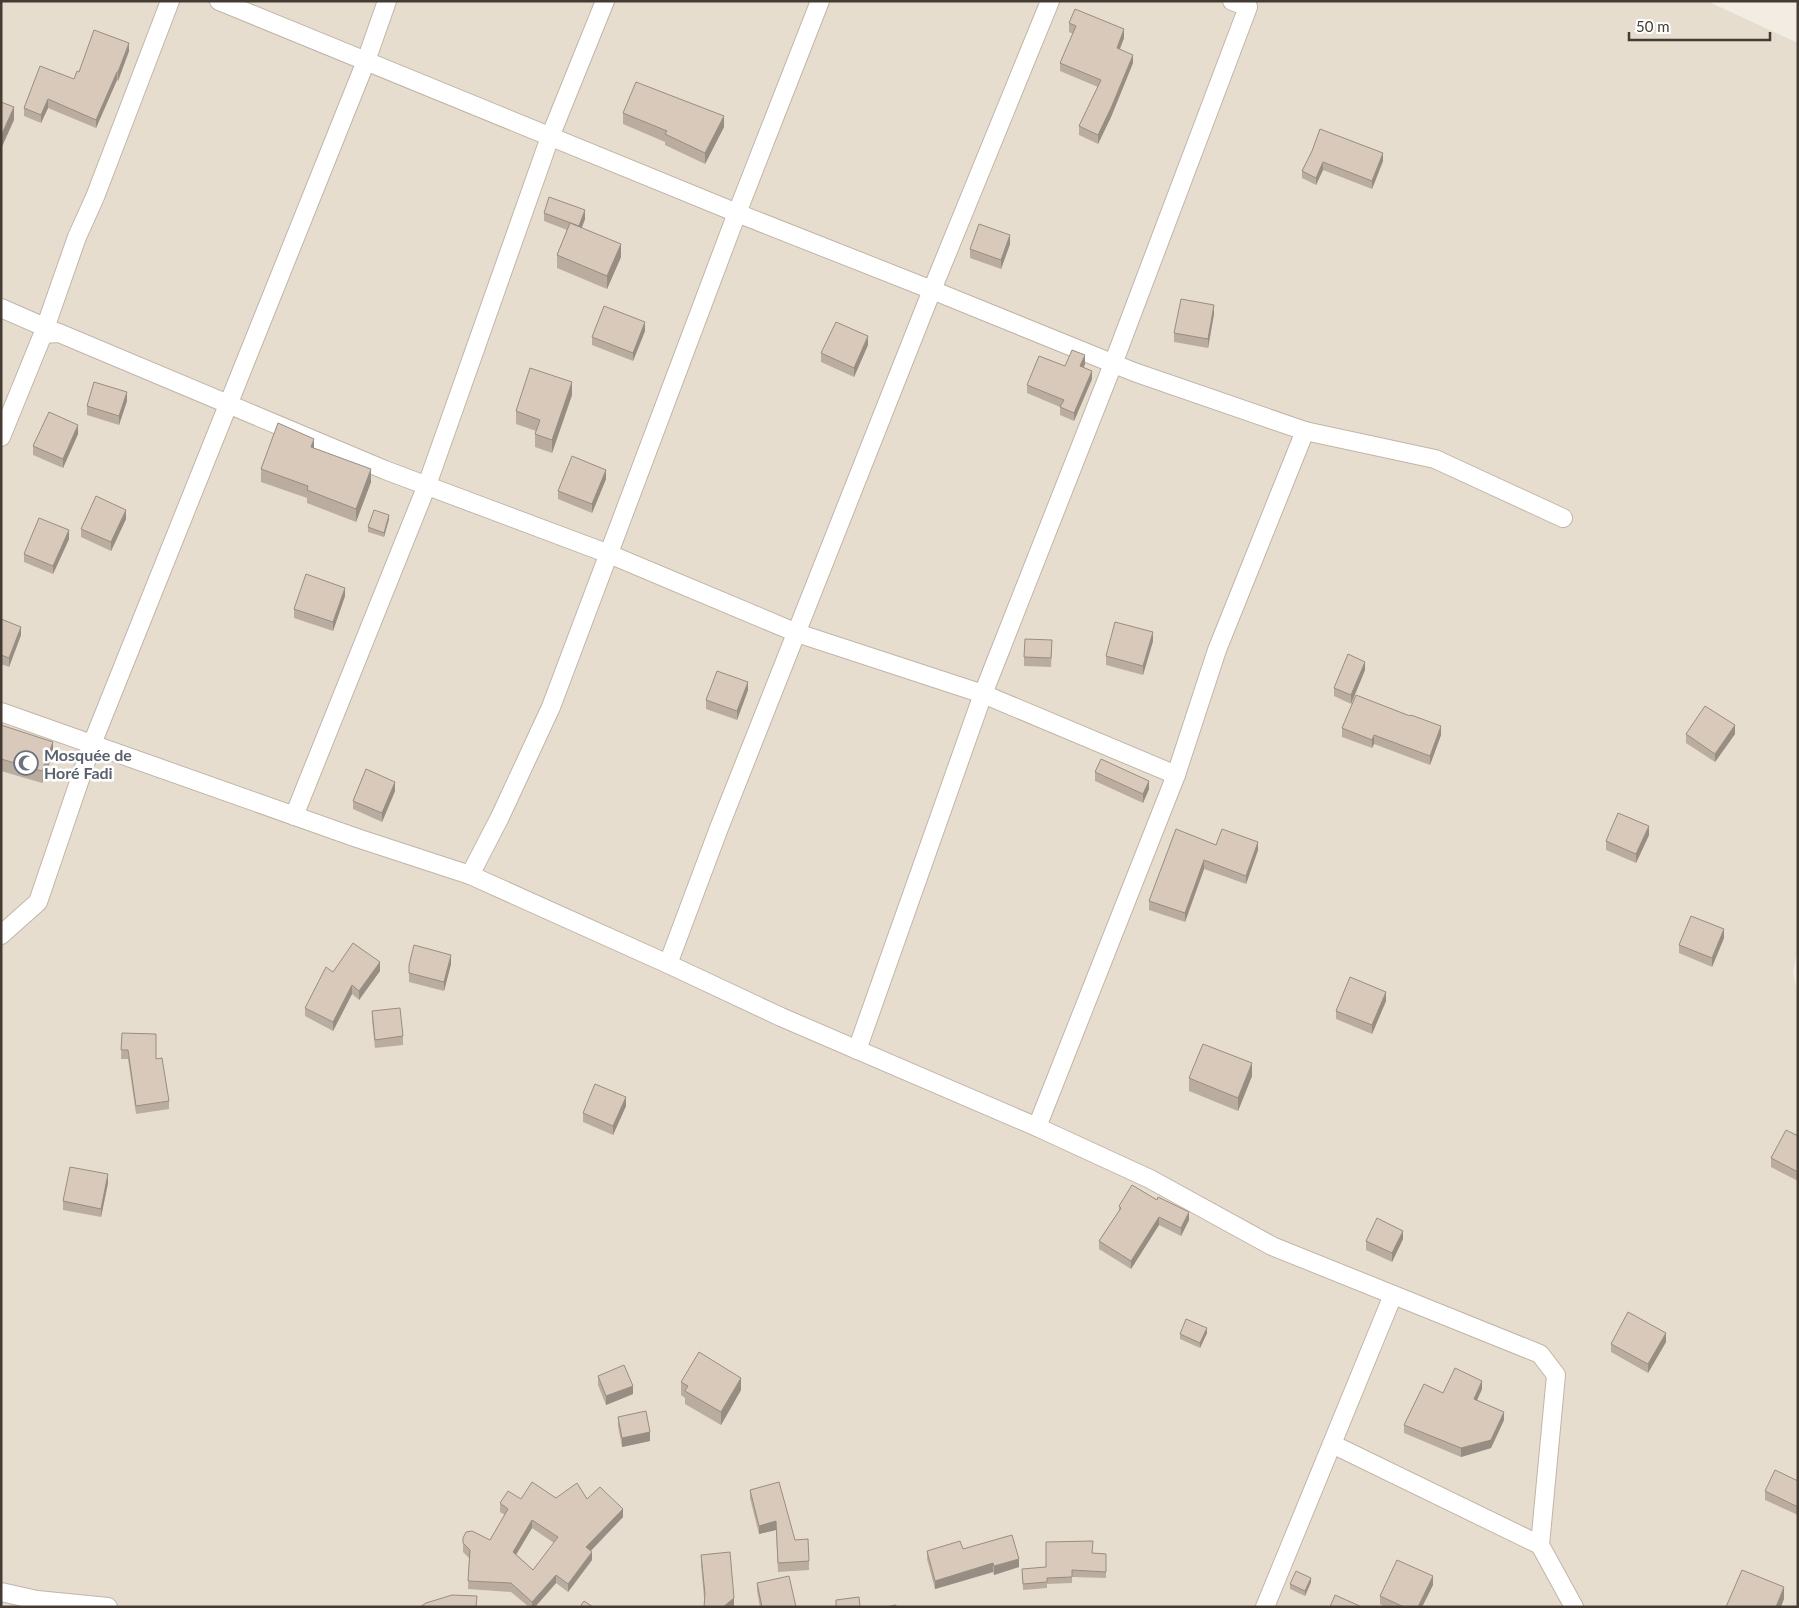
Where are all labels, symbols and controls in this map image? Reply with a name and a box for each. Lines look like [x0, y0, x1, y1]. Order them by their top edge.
scale bar [1629, 10, 1770, 42]
text: 50 m [1636, 17, 1670, 35]
place label: Mosquée de Horé Fadi [44, 745, 132, 782]
mosque icon: Mosquée de Horé Fadi [13, 750, 39, 776]

